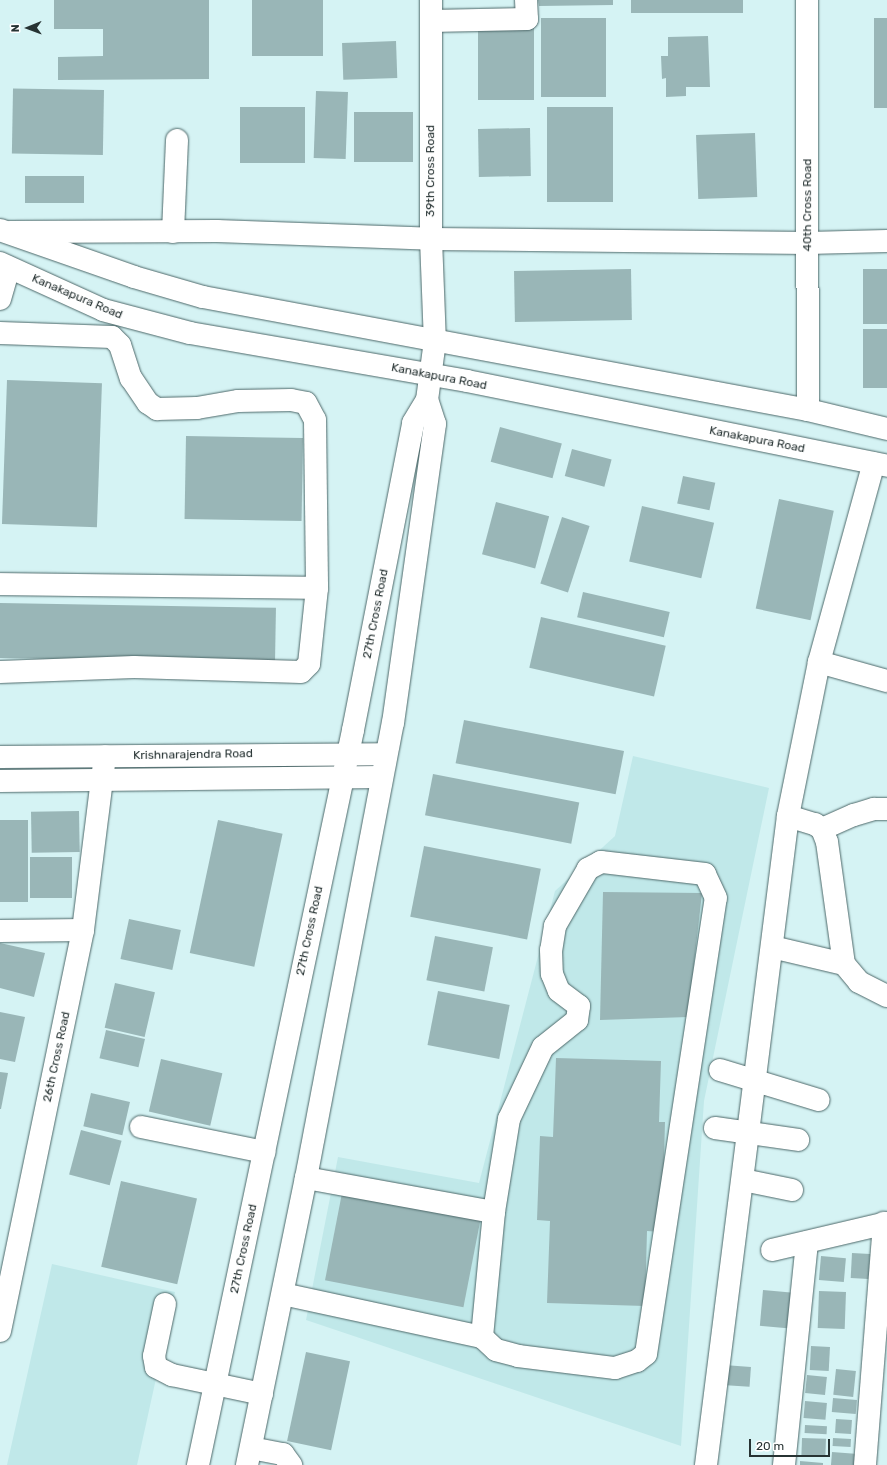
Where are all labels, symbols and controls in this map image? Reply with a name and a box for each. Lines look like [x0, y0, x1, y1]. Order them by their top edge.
north arrow [8, 8, 48, 48]
text: N [9, 24, 22, 32]
street label: 39th Cross Road [424, 125, 438, 217]
street label: 40th Cross Road [801, 159, 815, 251]
street label: Kanakapura Road [29, 271, 125, 323]
street label: Kanakapura Road [390, 361, 488, 393]
street label: Kanakapura Road [708, 424, 806, 456]
street label: 27th Cross Road [360, 568, 392, 660]
street label: Krishnarajendra Road [133, 747, 253, 763]
street label: 27th Cross Road [293, 885, 327, 977]
street label: 26th Cross Road [40, 1010, 74, 1104]
street label: 27th Cross Road [227, 1203, 261, 1295]
scale bar [751, 1431, 832, 1457]
text: 20 m [756, 1439, 784, 1453]

